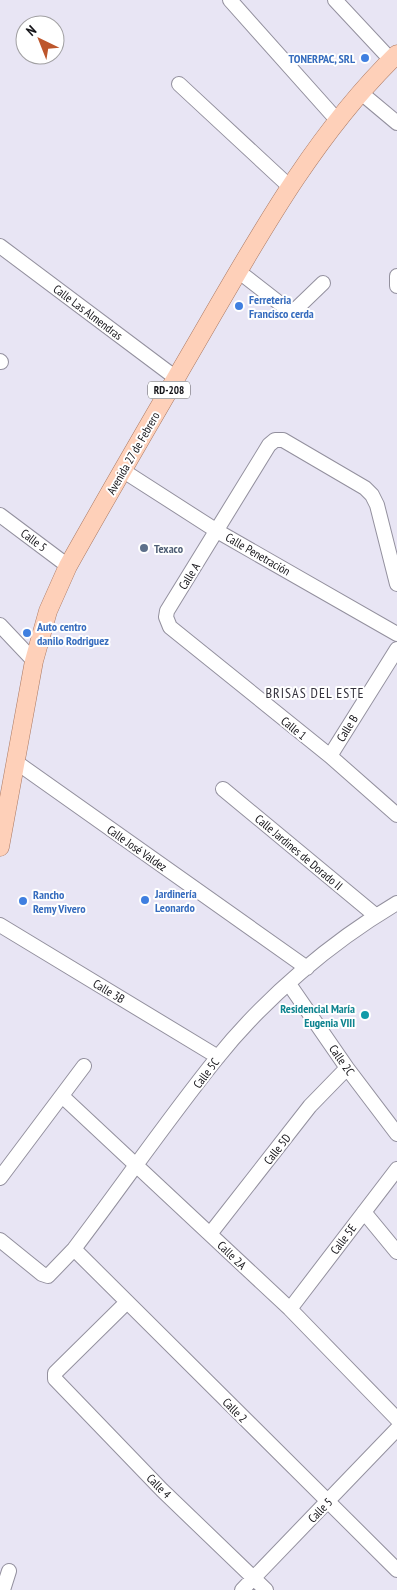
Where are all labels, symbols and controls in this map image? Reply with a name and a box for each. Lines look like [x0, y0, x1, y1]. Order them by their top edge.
north arrow [15, 15, 65, 65]
text: N [22, 21, 40, 40]
place label: TONERPAC, SRL [289, 51, 355, 66]
marker: TONERPAC, SRL [359, 52, 371, 64]
street label: Calle Las Almendras [50, 281, 126, 343]
place label: Ferreteria Francisco cerda [249, 292, 314, 321]
marker: Ferreteria Francisco cerda [233, 300, 245, 312]
road number: RD-208 [148, 382, 190, 398]
street label: Avenida 27 de Febrero [103, 409, 163, 497]
street label: Calle 5 [18, 525, 50, 555]
street label: Calle Penetración [223, 529, 293, 579]
place label: Texaco [154, 541, 184, 556]
marker: Texaco [138, 542, 150, 554]
street label: Calle A [175, 560, 203, 592]
place label: Auto centro danilo Rodriguez [36, 619, 109, 648]
marker: Auto centro danilo Rodriguez [21, 627, 33, 639]
district label: BRISAS DEL ESTE [265, 684, 365, 702]
street label: Calle B [333, 711, 361, 744]
street label: Calle 1 [278, 713, 310, 743]
street label: Calle Jardines de Dorado II [252, 811, 346, 893]
street label: Calle José Valdez [104, 822, 170, 874]
place label: Jardinería Leonardo [154, 886, 197, 915]
place label: Rancho Remy Vivero [33, 887, 86, 916]
marker: Jardinería Leonardo [139, 894, 151, 906]
marker: Rancho Remy Vivero [17, 895, 29, 907]
street label: Calle 3B [90, 976, 128, 1006]
place label: Residencial María Eugenia VIII [280, 1001, 355, 1030]
marker: Residencial María Eugenia VIII [359, 1009, 371, 1021]
street label: Calle 2C [326, 1042, 358, 1079]
street label: Calle 5C [190, 1054, 223, 1091]
street label: Calle 5D [260, 1131, 294, 1167]
street label: Calle 5E [327, 1221, 359, 1257]
street label: Calle 2A [214, 1238, 250, 1273]
street label: Calle 2 [220, 1395, 250, 1425]
street label: Calle 4 [144, 1471, 175, 1502]
street label: Calle 5 [305, 1494, 335, 1526]

